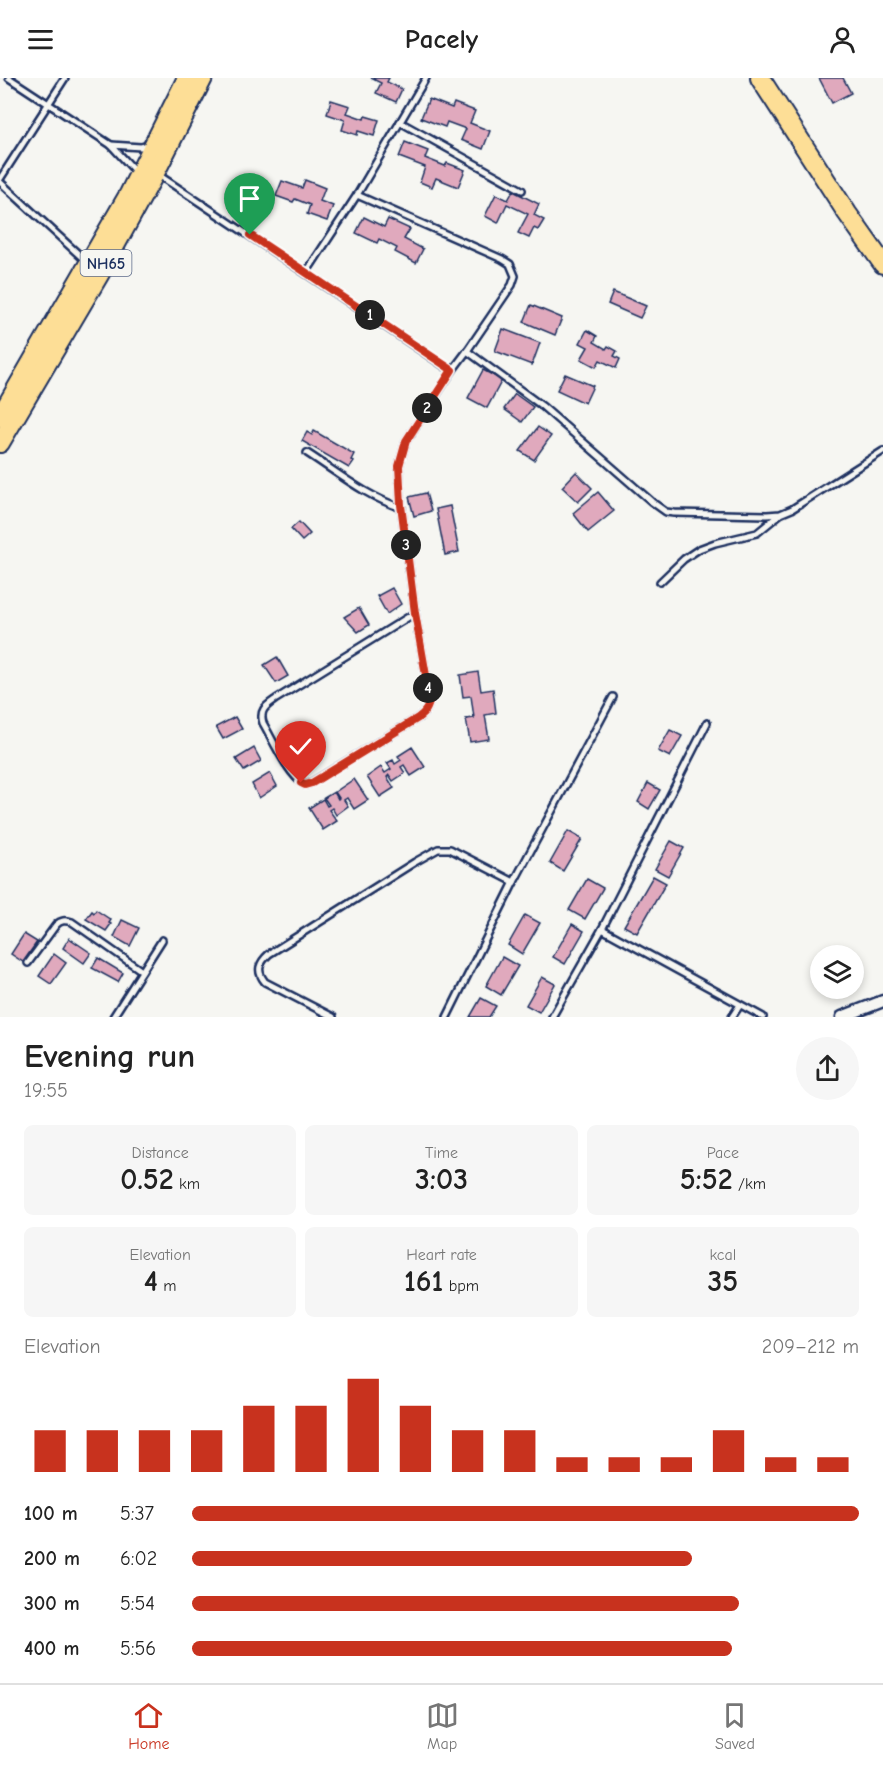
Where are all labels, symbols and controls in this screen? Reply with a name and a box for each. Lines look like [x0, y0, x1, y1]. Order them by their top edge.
icon: menu [24, 23, 57, 56]
icon: person [826, 23, 859, 56]
text: Pacely [405, 24, 478, 55]
pin [224, 173, 275, 235]
icon: arrive [233, 182, 266, 215]
road number: NH65 [80, 250, 132, 276]
pin: 1 [355, 300, 385, 330]
text: 1 [367, 306, 373, 324]
pin: 2 [412, 393, 442, 423]
text: 2 [423, 399, 431, 417]
pin: 3 [391, 530, 421, 560]
text: 3 [402, 536, 410, 554]
pin: 4 [413, 673, 443, 703]
text: 4 [424, 679, 432, 697]
pin [275, 721, 326, 783]
icon: check [284, 730, 317, 763]
map controls [810, 945, 864, 999]
button: layers [810, 945, 864, 999]
text: Evening run [24, 1037, 195, 1075]
button: share [796, 1037, 859, 1100]
text: 19:55 [24, 1079, 68, 1102]
text: Distance [132, 1144, 189, 1162]
text: Time [425, 1144, 458, 1162]
text: Pace [707, 1144, 739, 1162]
text: 0.52 [120, 1162, 174, 1197]
text: 3:03 [415, 1162, 468, 1197]
text: 5:52 [680, 1162, 733, 1197]
text: km [174, 1175, 200, 1193]
text: /km [733, 1175, 766, 1193]
text: Elevation [130, 1246, 191, 1264]
text: Heart rate [406, 1246, 477, 1264]
text: kcal [709, 1246, 736, 1264]
text: 4 [144, 1264, 158, 1299]
text: 161 [404, 1264, 443, 1299]
text: 35 [707, 1264, 738, 1299]
text: m [158, 1277, 176, 1295]
text: bpm [443, 1277, 479, 1295]
text: Elevation [24, 1335, 101, 1358]
text: 209–212 m [762, 1335, 859, 1358]
text: 100 m [24, 1502, 78, 1525]
text: 5:37 [120, 1502, 154, 1525]
text: 200 m [24, 1547, 80, 1570]
text: 6:02 [120, 1547, 157, 1570]
text: 300 m [24, 1592, 80, 1615]
text: 5:54 [120, 1592, 155, 1615]
text: 400 m [24, 1637, 79, 1660]
text: 5:56 [120, 1637, 156, 1660]
tab: Home [128, 1699, 169, 1753]
tab: Map [426, 1699, 459, 1753]
tab: Saved [715, 1699, 755, 1753]

